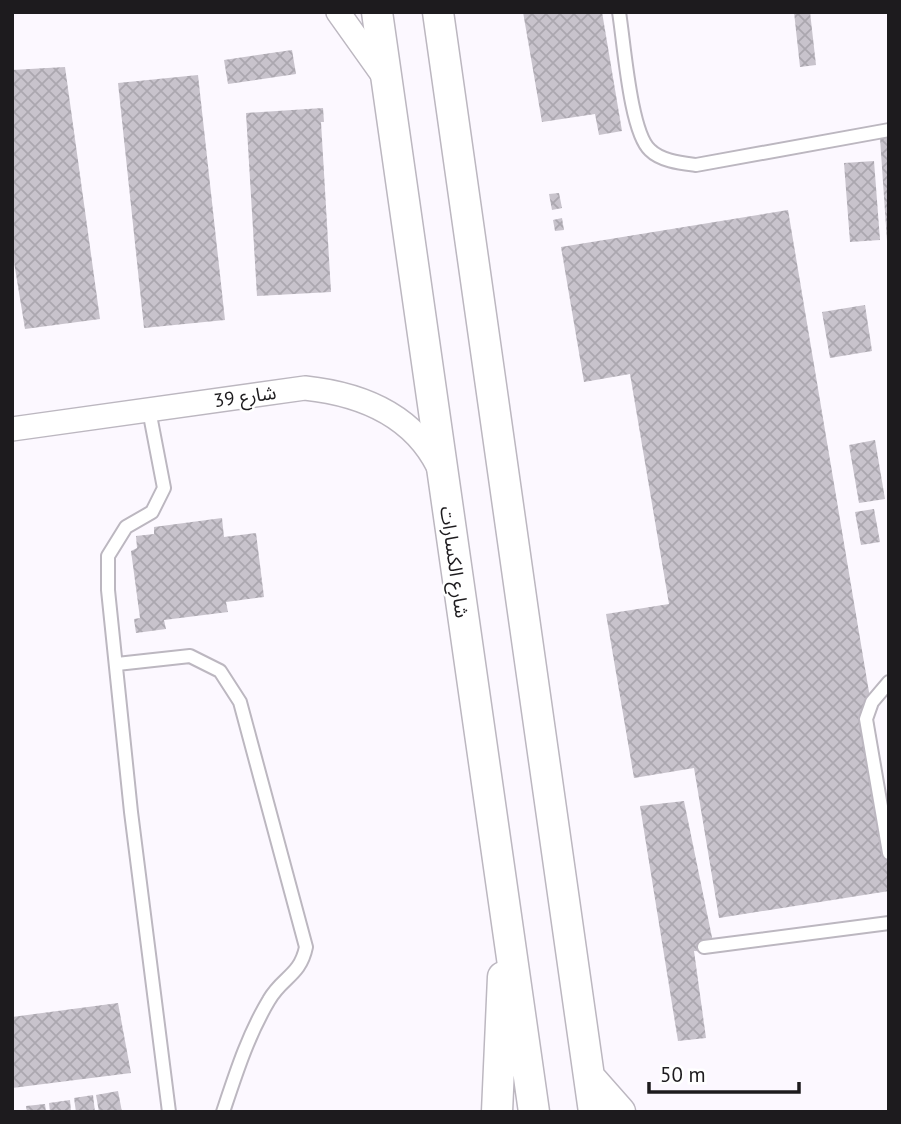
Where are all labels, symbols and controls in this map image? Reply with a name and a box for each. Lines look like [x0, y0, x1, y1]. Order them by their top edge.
street label: شارع 39 [212, 380, 278, 414]
street label: شارع الكسارات [433, 504, 475, 620]
scale bar [649, 1050, 800, 1094]
text: 50 m [660, 1061, 706, 1088]

